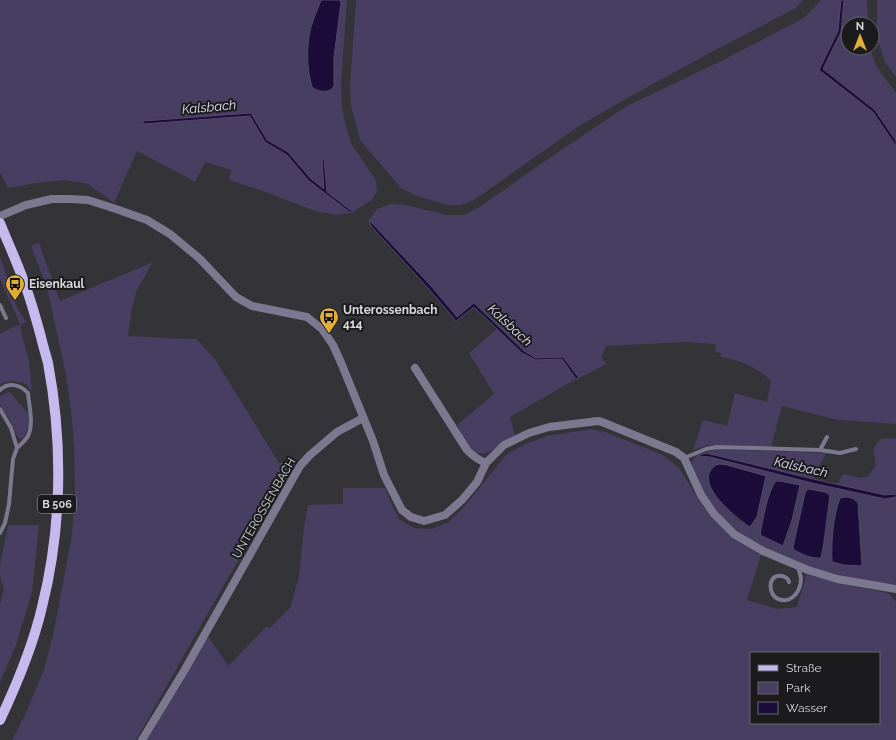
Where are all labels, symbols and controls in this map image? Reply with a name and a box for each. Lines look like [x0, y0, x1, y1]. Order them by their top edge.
north arrow [840, 16, 880, 56]
text: N [856, 20, 864, 33]
water label: Kalsbach [181, 97, 237, 117]
bus stop icon: Eisenkaul [4, 273, 26, 301]
place label: Eisenkaul [29, 277, 85, 291]
water label: Kalsbach [485, 301, 535, 349]
place label: Unterossenbach 414 [343, 303, 437, 331]
bus stop icon: Unterossenbach 414 [318, 306, 340, 334]
water label: Kalsbach [773, 454, 829, 480]
street label: UNTEROSSENBACH [230, 455, 298, 561]
road number: B 506 [38, 495, 76, 513]
legend [750, 652, 880, 724]
text: Straße [786, 661, 822, 675]
text: Park [786, 681, 811, 695]
text: Wasser [786, 701, 828, 715]

